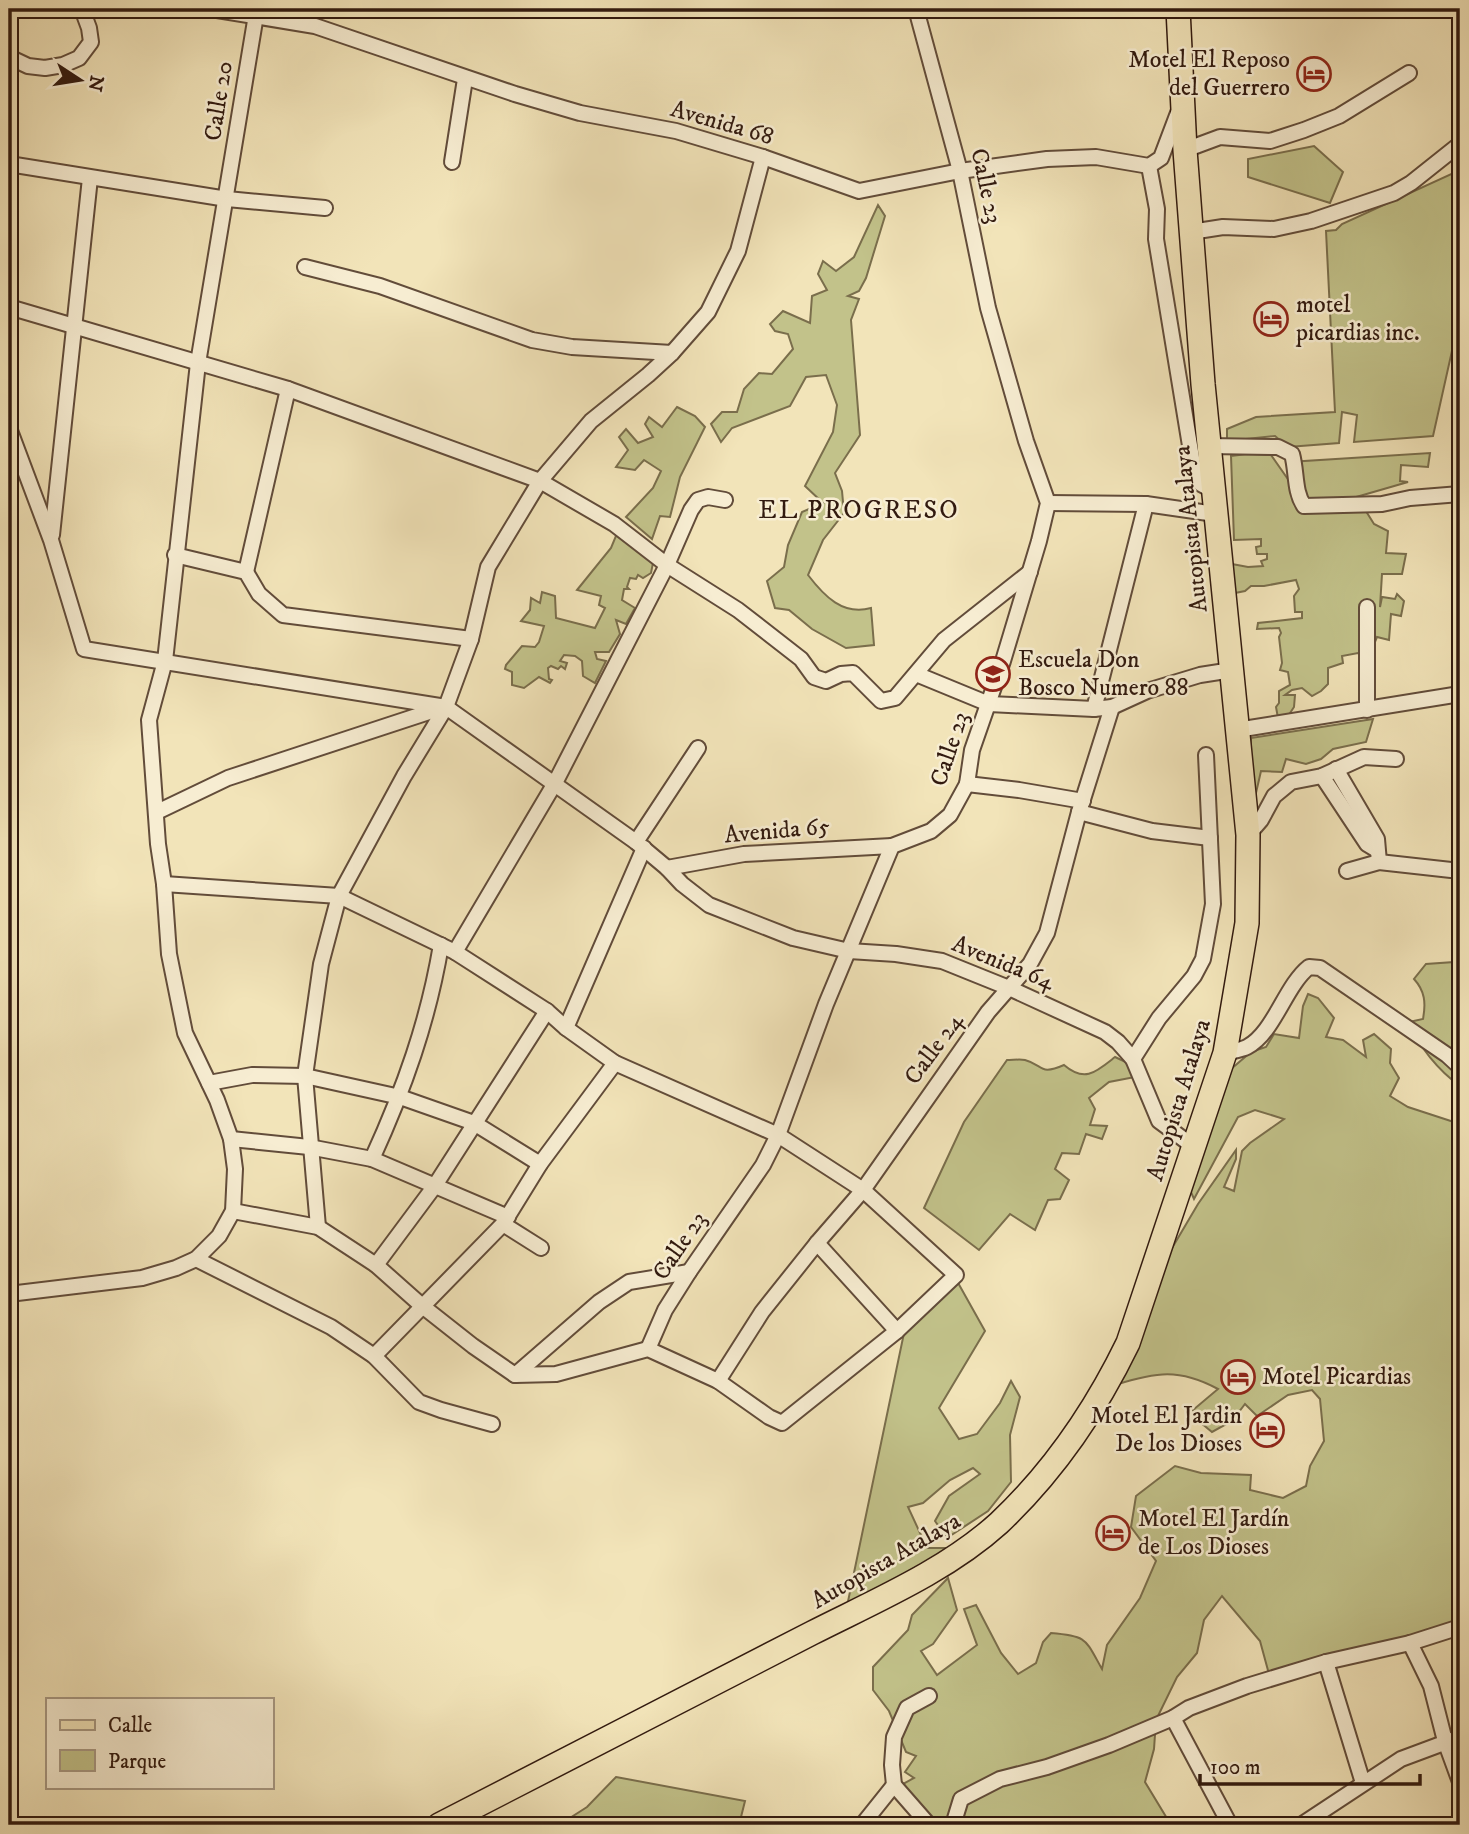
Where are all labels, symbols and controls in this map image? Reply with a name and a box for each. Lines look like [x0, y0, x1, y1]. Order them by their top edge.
place label: Motel El Reposo del Guerrero [1128, 45, 1290, 103]
north arrow [46, 46, 116, 116]
hotel icon: Motel El Reposo del Guerrero [1295, 55, 1333, 93]
street label: Calle 20 [198, 59, 240, 143]
text: N [82, 73, 108, 94]
street label: Avenida 68 [667, 94, 777, 152]
street label: Calle 23 [963, 146, 1009, 226]
place label: motel picardias inc. [1295, 290, 1420, 348]
hotel icon: motel picardias inc. [1252, 300, 1290, 338]
street label: Autopista Atalaya [1167, 443, 1215, 614]
district label: EL PROGRESO [758, 494, 960, 527]
place label: Escuela Don Bosco Numero 88 [1018, 645, 1188, 703]
school or university icon: Escuela Don Bosco Numero 88 [974, 655, 1012, 693]
street label: Calle 23 [924, 708, 976, 790]
street label: Avenida 65 [723, 811, 831, 851]
street label: Avenida 64 [947, 929, 1060, 998]
street label: Calle 24 [898, 1006, 971, 1091]
street label: Autopista Atalaya [1140, 1015, 1218, 1184]
street label: Calle 23 [646, 1206, 714, 1286]
hotel icon: Motel Picardias [1219, 1358, 1257, 1396]
place label: Motel Picardias [1262, 1362, 1411, 1392]
place label: Motel El Jardin De los Dioses [1091, 1401, 1242, 1459]
hotel icon: Motel El Jardin De los Dioses [1248, 1411, 1286, 1449]
place label: Motel El Jardín de Los Dioses [1138, 1504, 1290, 1562]
street label: Autopista Atalaya [806, 1506, 967, 1616]
hotel icon: Motel El Jardín de Los Dioses [1094, 1514, 1132, 1552]
legend [46, 1698, 273, 1788]
text: Calle [108, 1713, 152, 1739]
scale bar [1200, 1743, 1420, 1787]
text: Parque [108, 1749, 166, 1775]
text: 100 m [1210, 1755, 1261, 1781]

